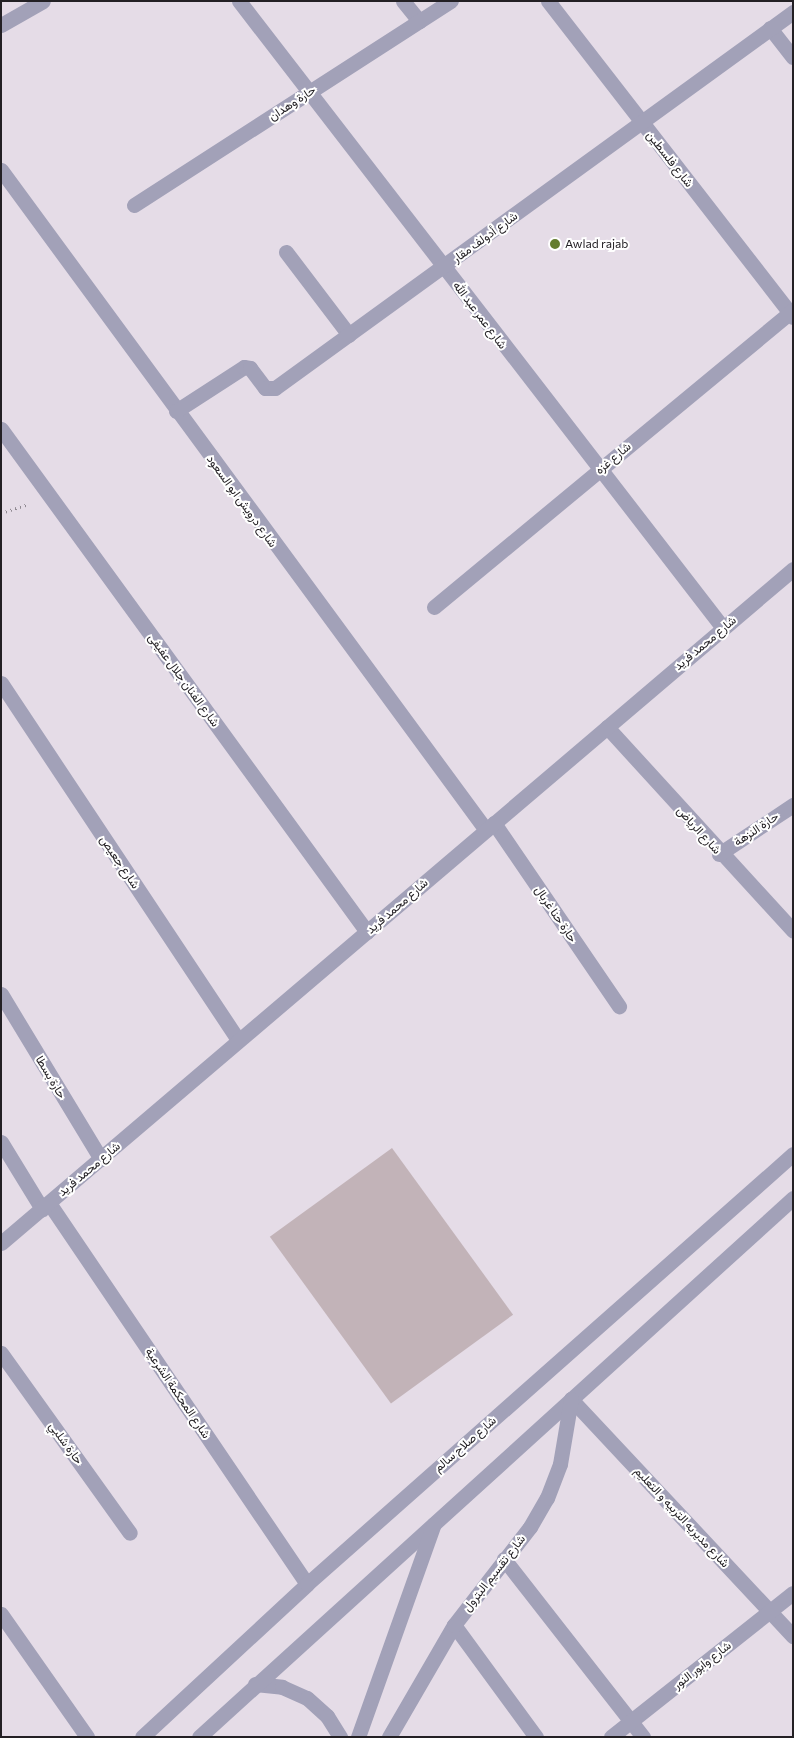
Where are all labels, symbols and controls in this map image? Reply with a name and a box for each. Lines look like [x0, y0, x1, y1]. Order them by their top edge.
street label: حارة وهدان [266, 82, 318, 124]
street label: شارع فلسطين [644, 128, 696, 190]
street label: شارع أدولف مقار [450, 209, 520, 265]
place label: Awlad rajab [565, 237, 628, 251]
marker: Awlad rajab [549, 238, 561, 250]
street label: شارع عمر عبد الله [450, 278, 510, 352]
street label: شارع غزه [592, 439, 634, 477]
street label: شارع درويش ابو السعود [204, 452, 280, 550]
street label: شارع محمد فريد [671, 613, 739, 673]
street label: شارع الفنان جلال عفيفى [145, 631, 223, 729]
street label: شارع الرياض [674, 803, 724, 857]
street label: حارة النزهة [731, 809, 781, 849]
street label: شارع جعيص [97, 833, 143, 891]
street label: شارع محمد فريد [363, 875, 431, 937]
street label: حارة حنا غربال [532, 883, 580, 945]
street label: حارة بسطا [33, 1053, 69, 1101]
street label: شارع محمد فريد [55, 1139, 123, 1199]
street label: شارع المحكمة الشرعية [142, 1345, 214, 1441]
street label: شارع صلاح سالم [431, 1413, 499, 1475]
street label: حارة شلبي [46, 1419, 86, 1467]
street label: شارع مديريه التربيه و التعليم [632, 1464, 732, 1570]
street label: شارع تقسيم البترول [460, 1532, 528, 1614]
street label: شارع وابور النور [670, 1638, 734, 1692]

